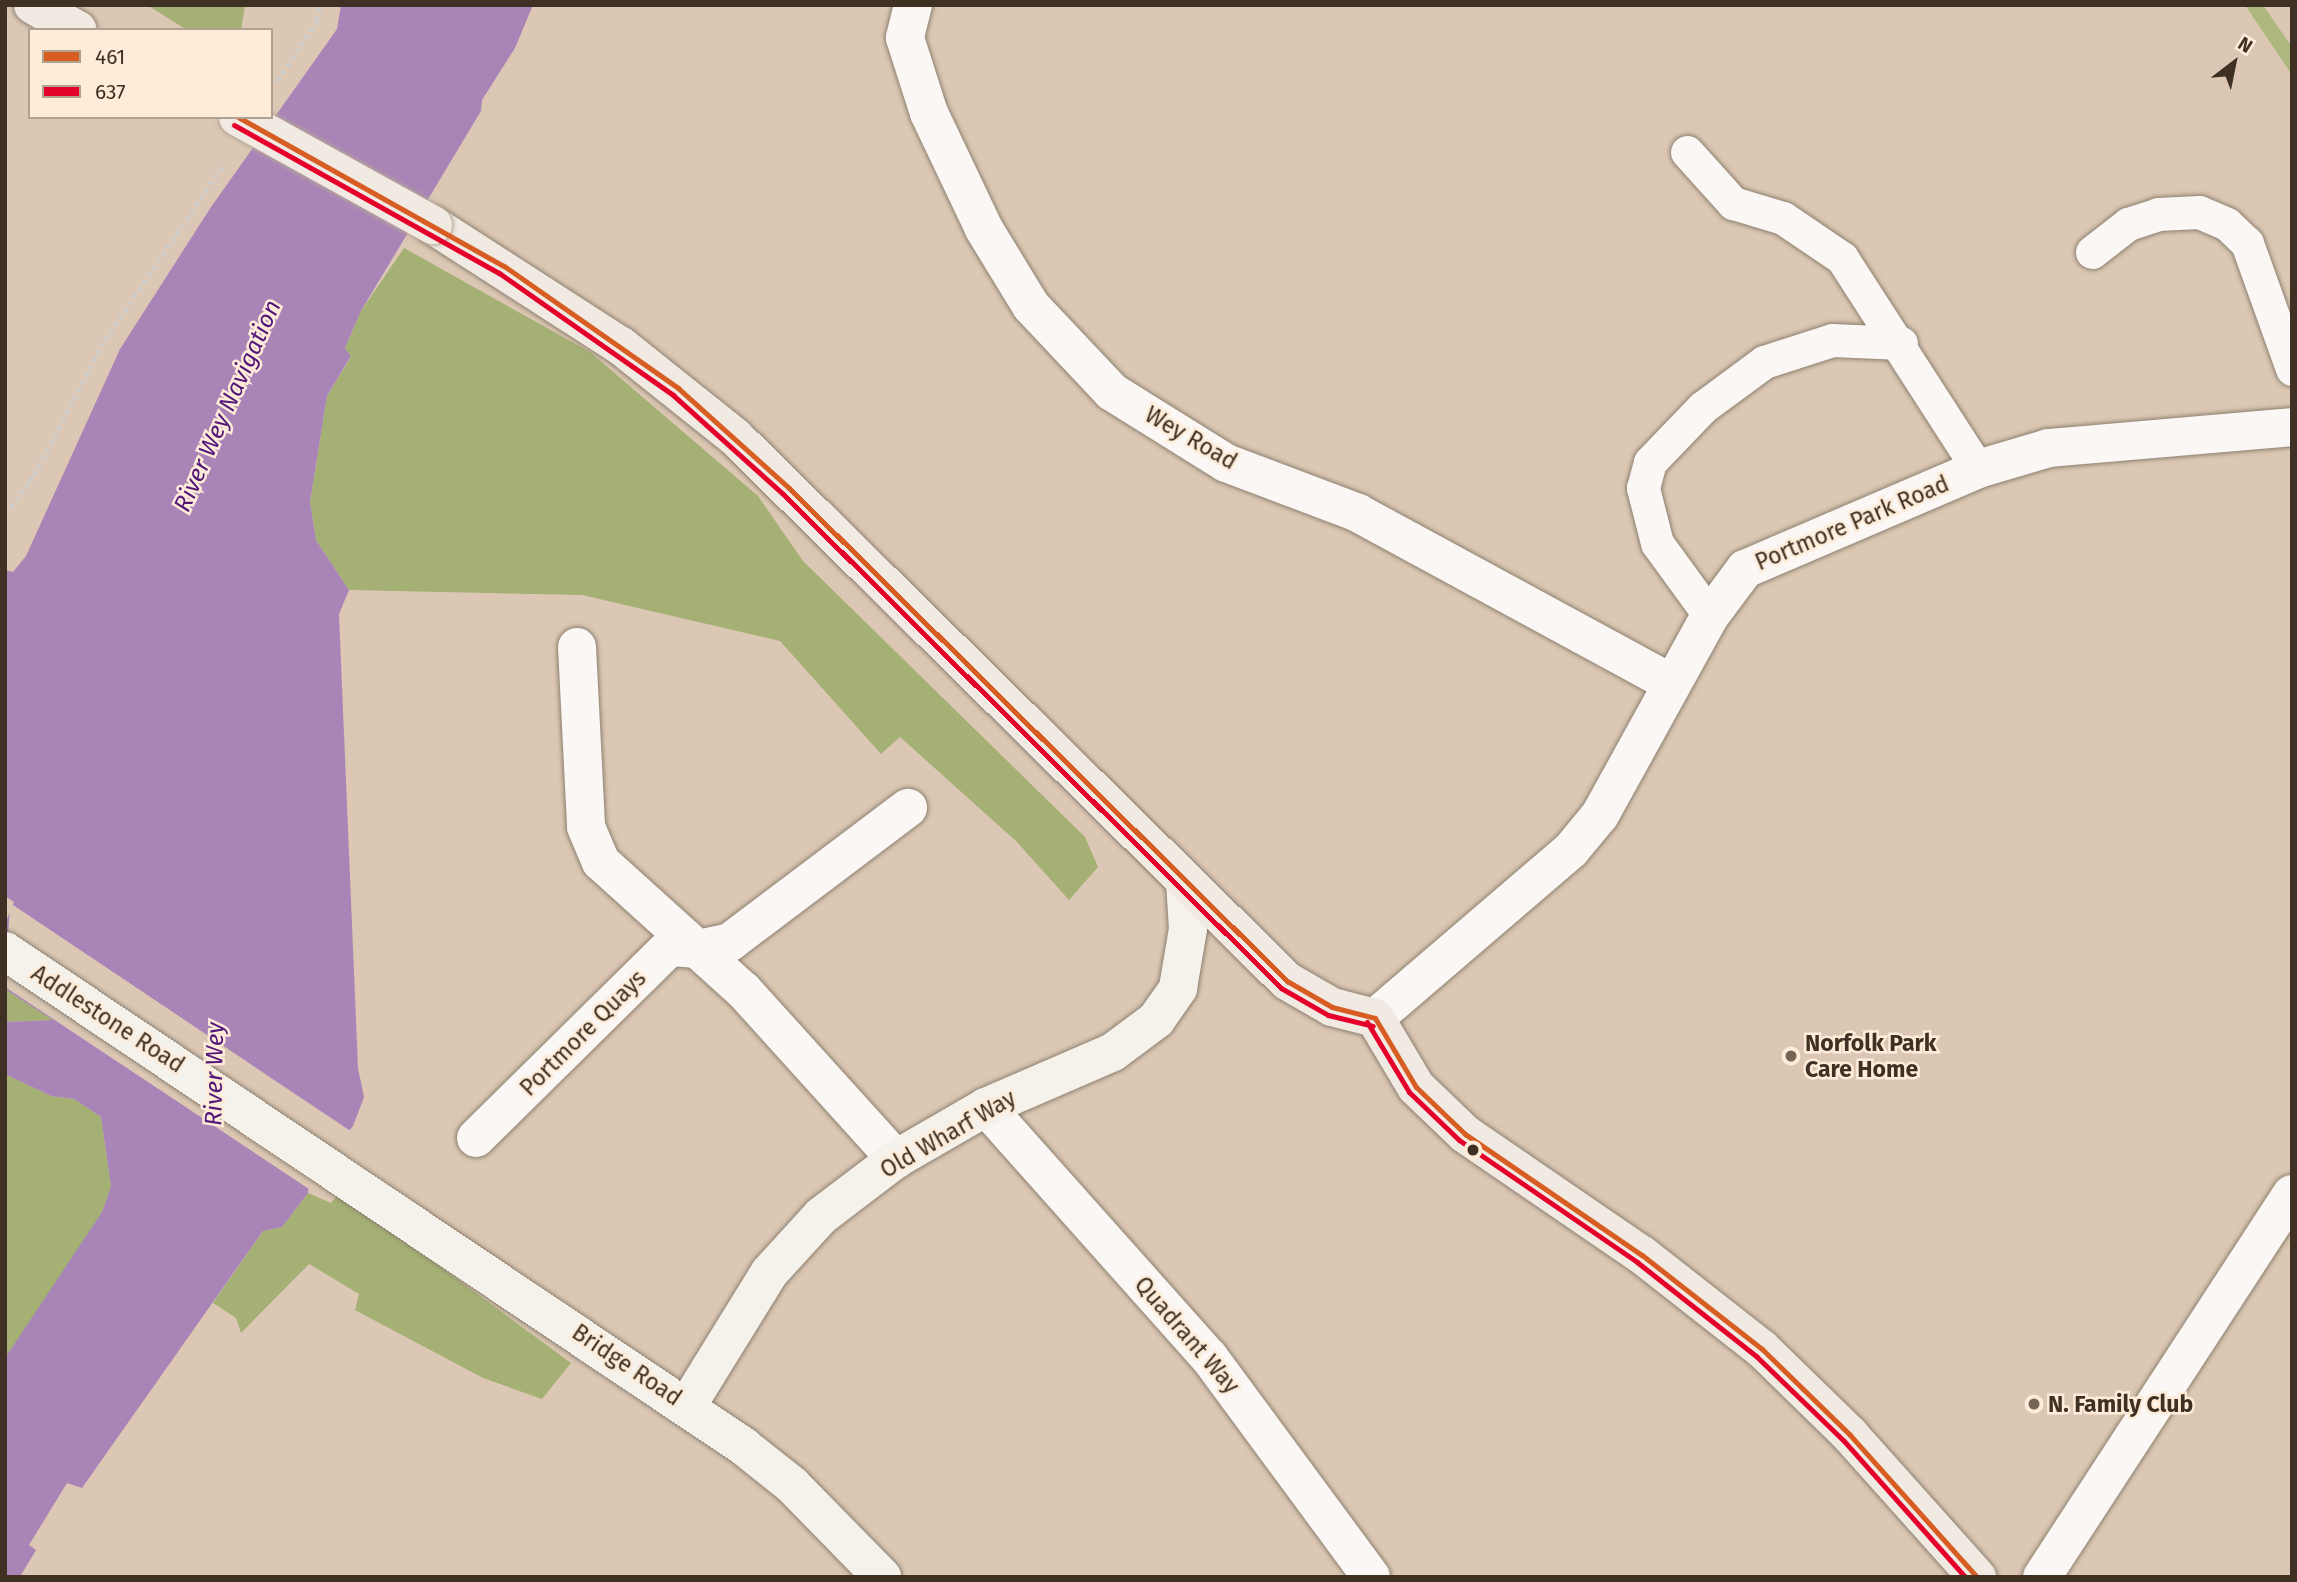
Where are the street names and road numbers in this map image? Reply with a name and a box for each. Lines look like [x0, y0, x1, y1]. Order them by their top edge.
street label: Wey Road [1140, 401, 1242, 475]
street label: Portmore Park Road [1751, 470, 1953, 576]
street label: Addlestone Road [26, 959, 190, 1079]
street label: Portmore Quays [514, 964, 652, 1102]
street label: Old Wharf Way [875, 1084, 1021, 1184]
street label: Quadrant Way [1129, 1271, 1245, 1399]
street label: Bridge Road [567, 1318, 687, 1412]

